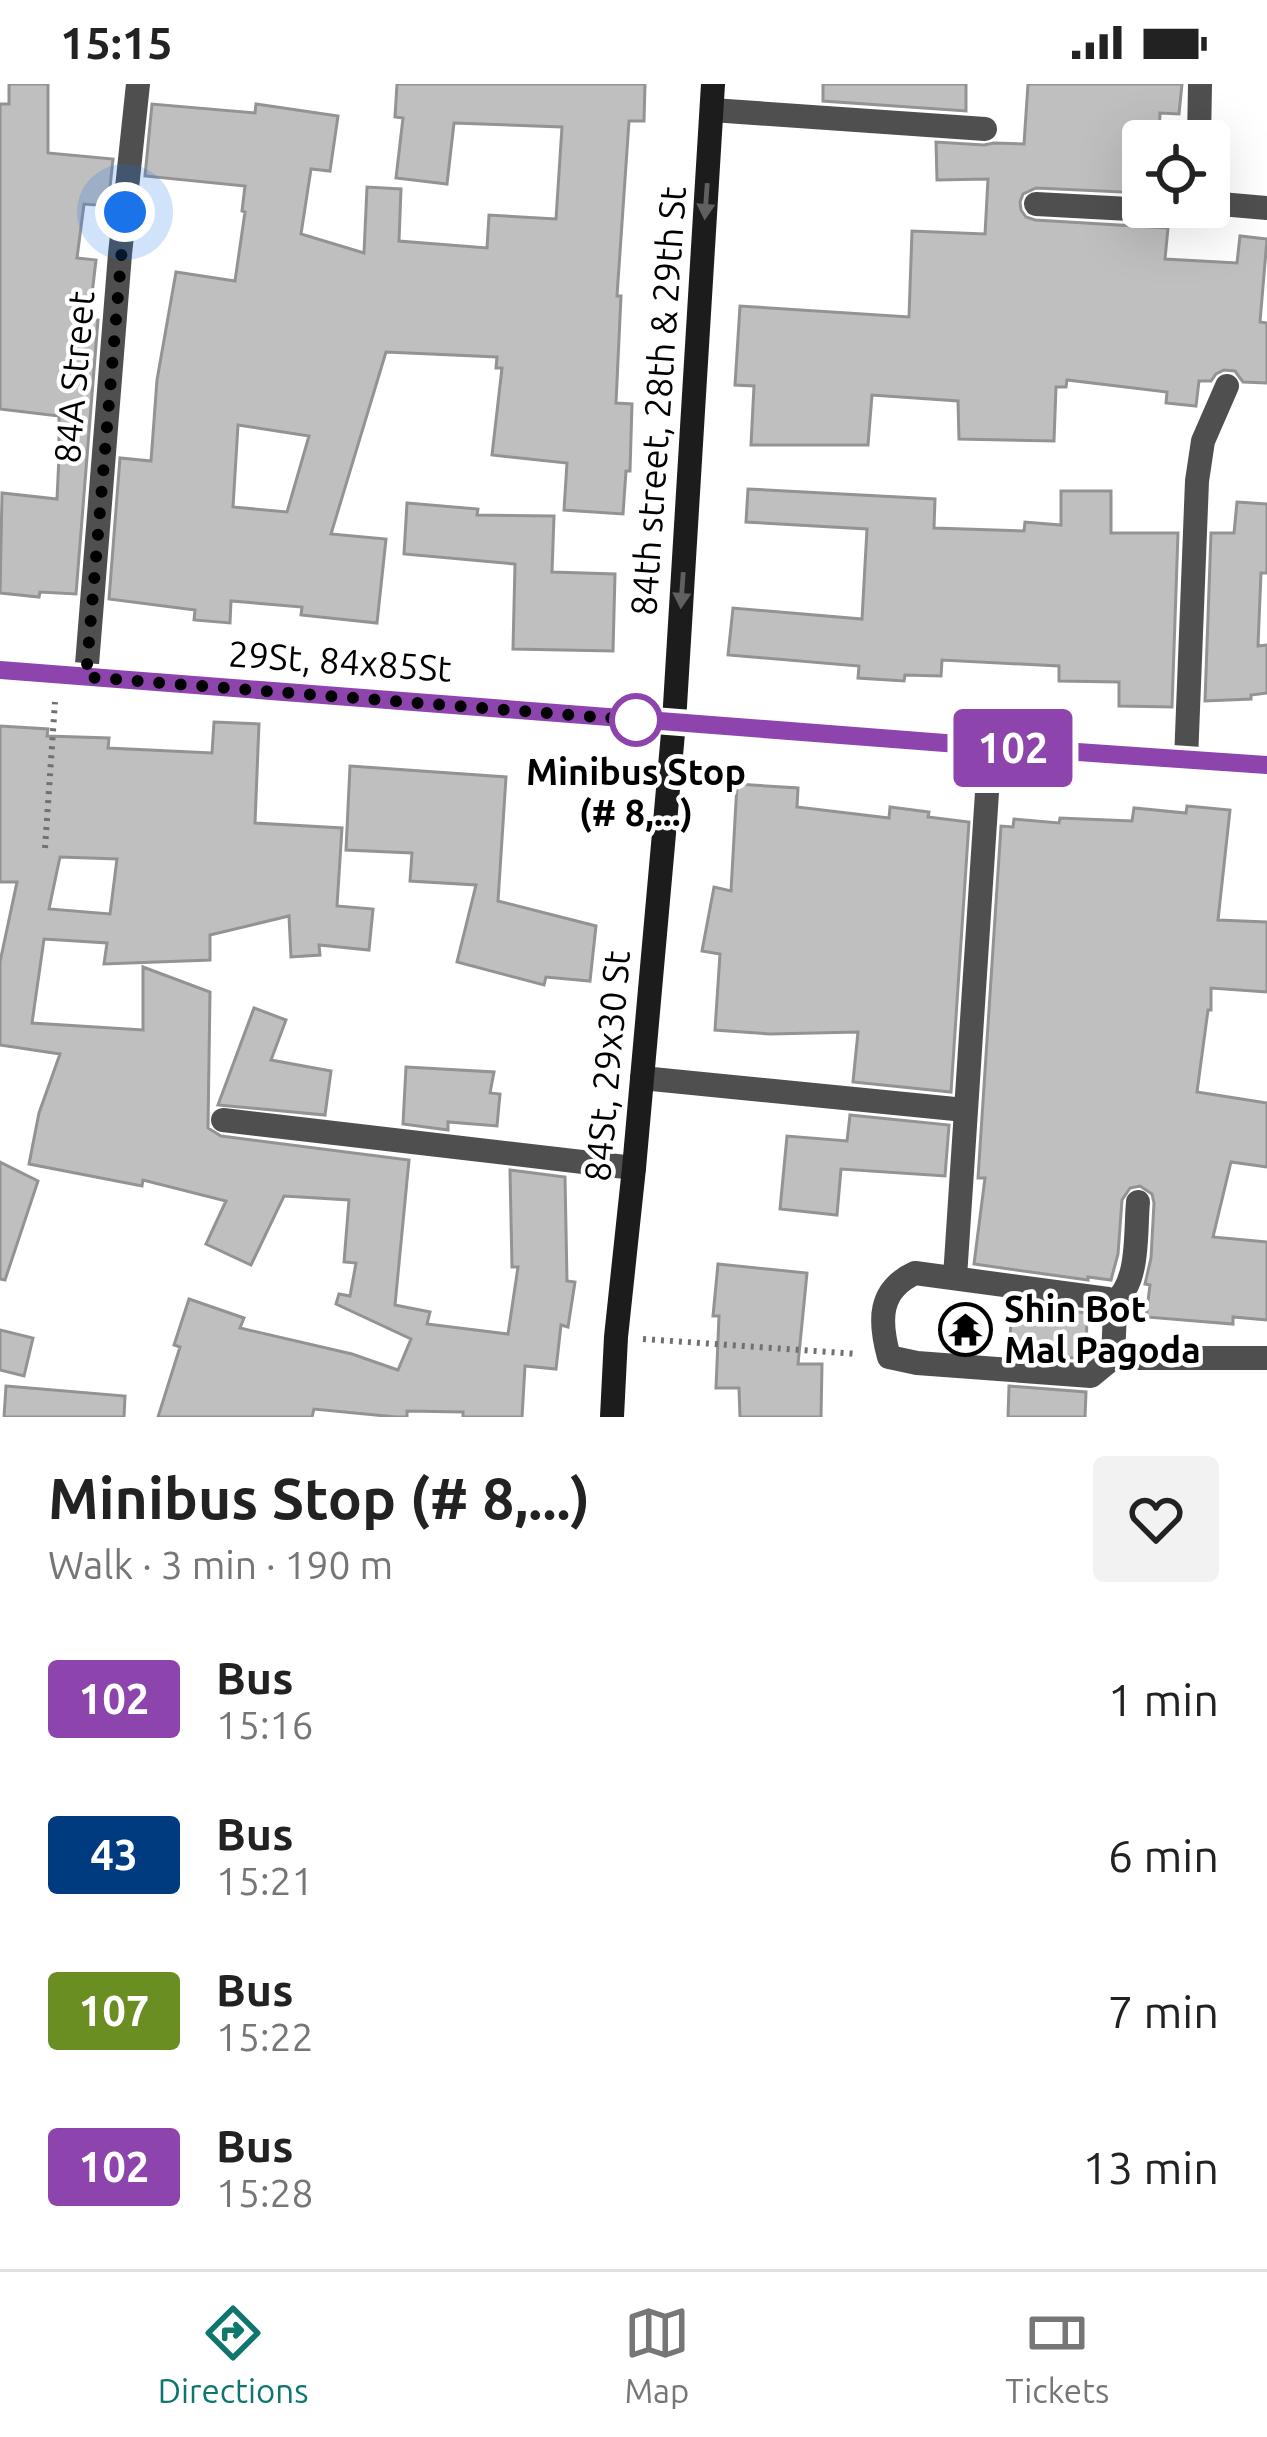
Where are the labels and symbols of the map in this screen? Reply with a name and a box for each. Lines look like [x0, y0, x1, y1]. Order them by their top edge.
your location [95, 182, 155, 242]
one-way arrow [696, 183, 715, 221]
street label: 84th street, 28th & 29th St [622, 185, 693, 617]
street label: 84A Street [46, 289, 101, 465]
one-way arrow [672, 572, 691, 610]
street label: 29St, 84x85St [227, 632, 453, 689]
marker: Minibus Stop (# 8,...) [611, 695, 661, 745]
line badge: 102 [944, 709, 1082, 787]
place label: Minibus Stop (# 8,...) [526, 751, 746, 833]
street label: 84St, 29x30 St [576, 949, 637, 1183]
place label: Shin Bot Mal Pagoda [1004, 1288, 1201, 1370]
temple icon: Shin Bot Mal Pagoda [937, 1302, 993, 1358]

